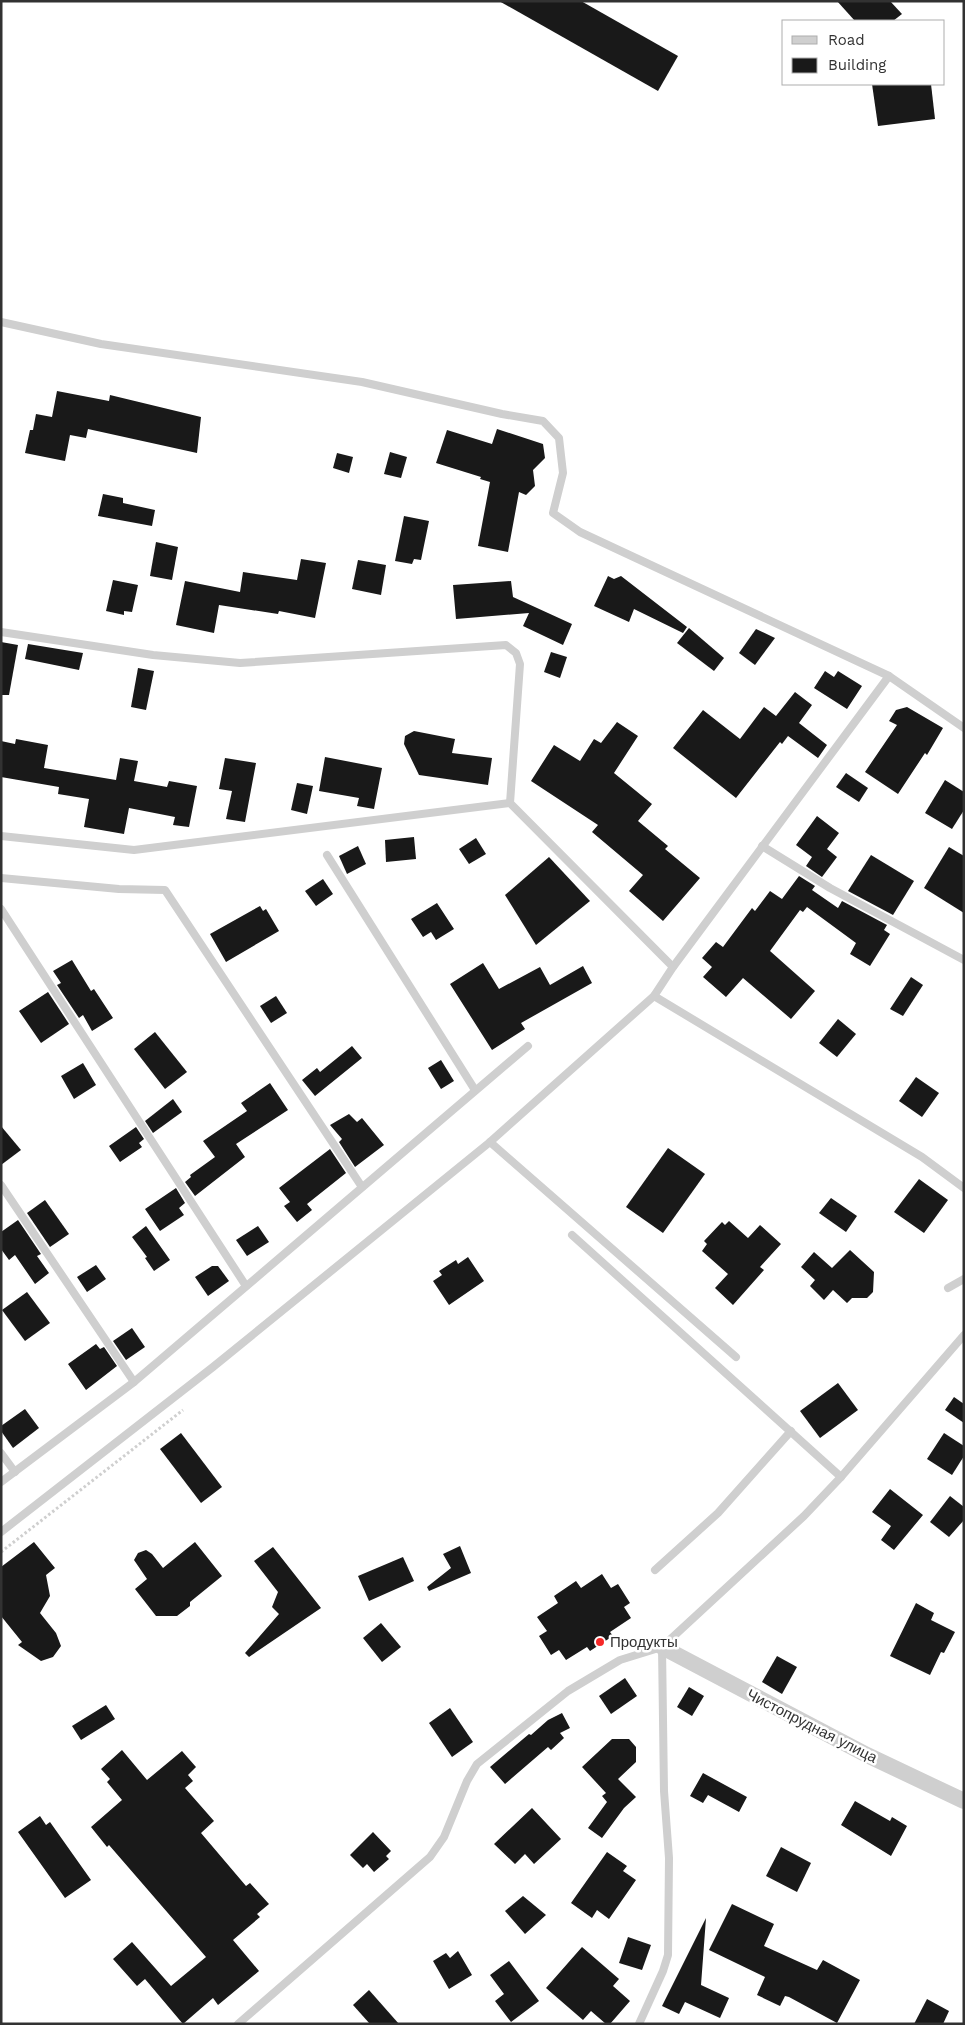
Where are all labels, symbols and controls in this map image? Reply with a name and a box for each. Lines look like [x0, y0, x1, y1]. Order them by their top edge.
legend [782, 20, 945, 85]
text: Road [828, 31, 865, 49]
text: Building [828, 56, 886, 74]
place label: Продукты [610, 1633, 678, 1651]
marker: Продукты [594, 1636, 606, 1648]
street label: Чистопрудная улица [744, 1685, 881, 1767]

